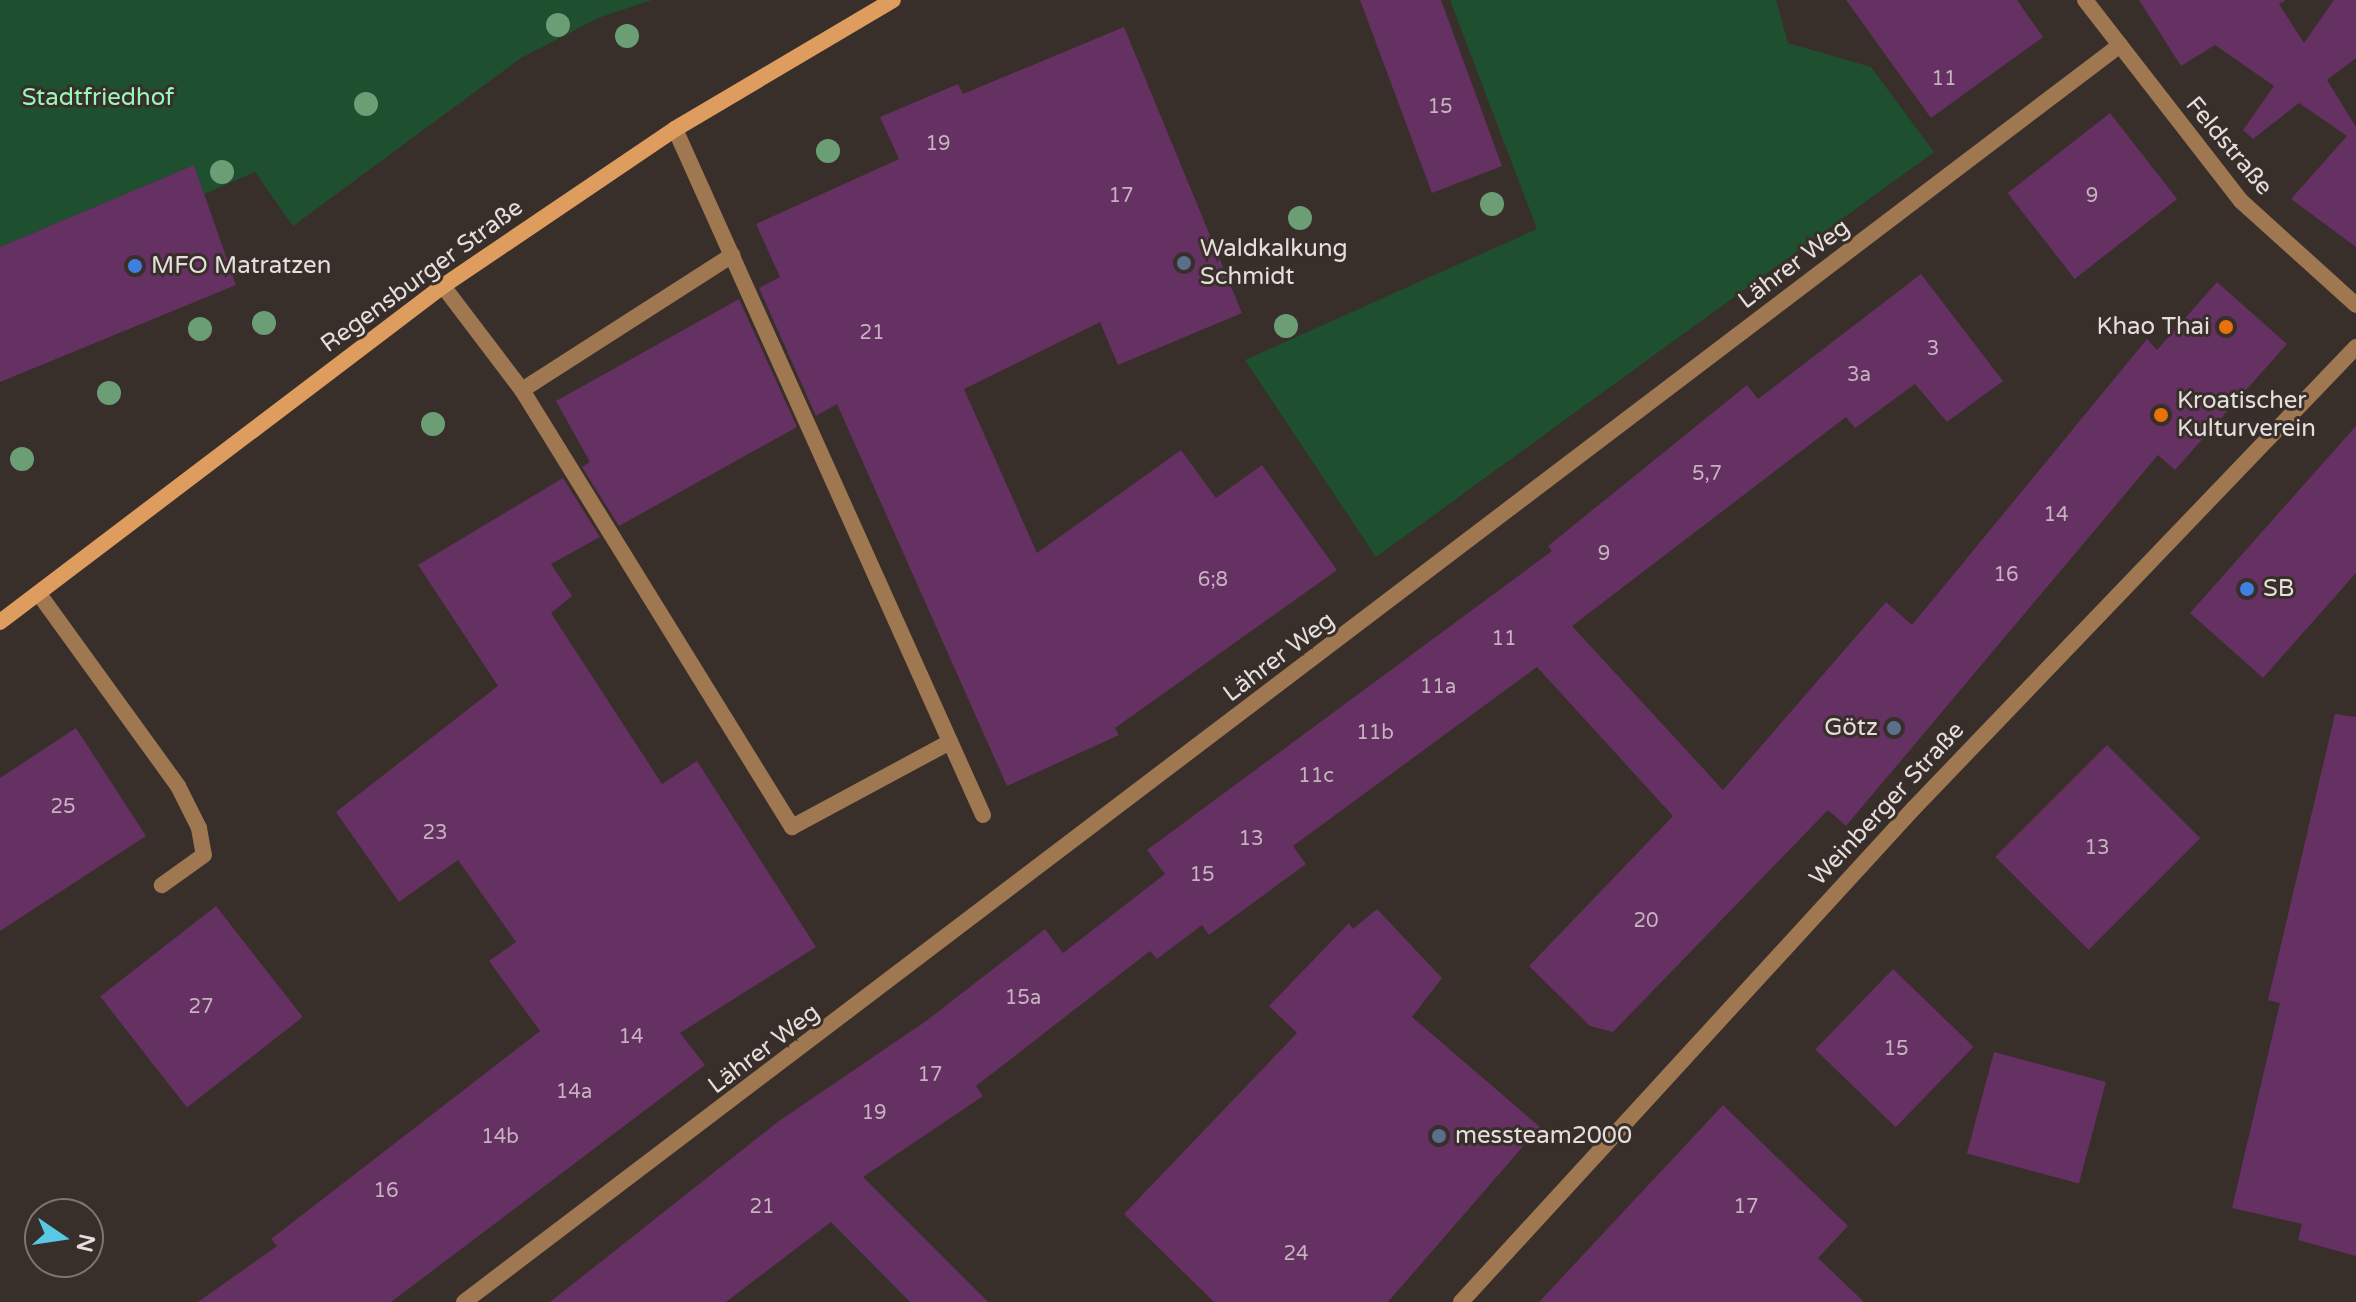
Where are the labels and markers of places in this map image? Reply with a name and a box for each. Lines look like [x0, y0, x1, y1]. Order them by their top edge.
place label: Waldkalkung Schmidt [1200, 235, 1348, 291]
place label: MFO Matratzen [151, 252, 331, 280]
marker: Waldkalkung Schmidt [1175, 254, 1193, 272]
marker: MFO Matratzen [126, 257, 144, 275]
place label: Khao Thai [2096, 313, 2210, 341]
marker: Khao Thai [2217, 318, 2235, 336]
place label: Kroatischer Kulturverein [2177, 387, 2316, 443]
marker: Kroatischer Kulturverein [2152, 406, 2170, 424]
place label: SB [2263, 575, 2294, 603]
marker: SB [2238, 580, 2256, 598]
place label: Götz [1824, 714, 1878, 742]
marker: Götz [1885, 719, 1903, 737]
place label: messteam2000 [1455, 1122, 1632, 1150]
marker: messteam2000 [1430, 1127, 1448, 1145]

